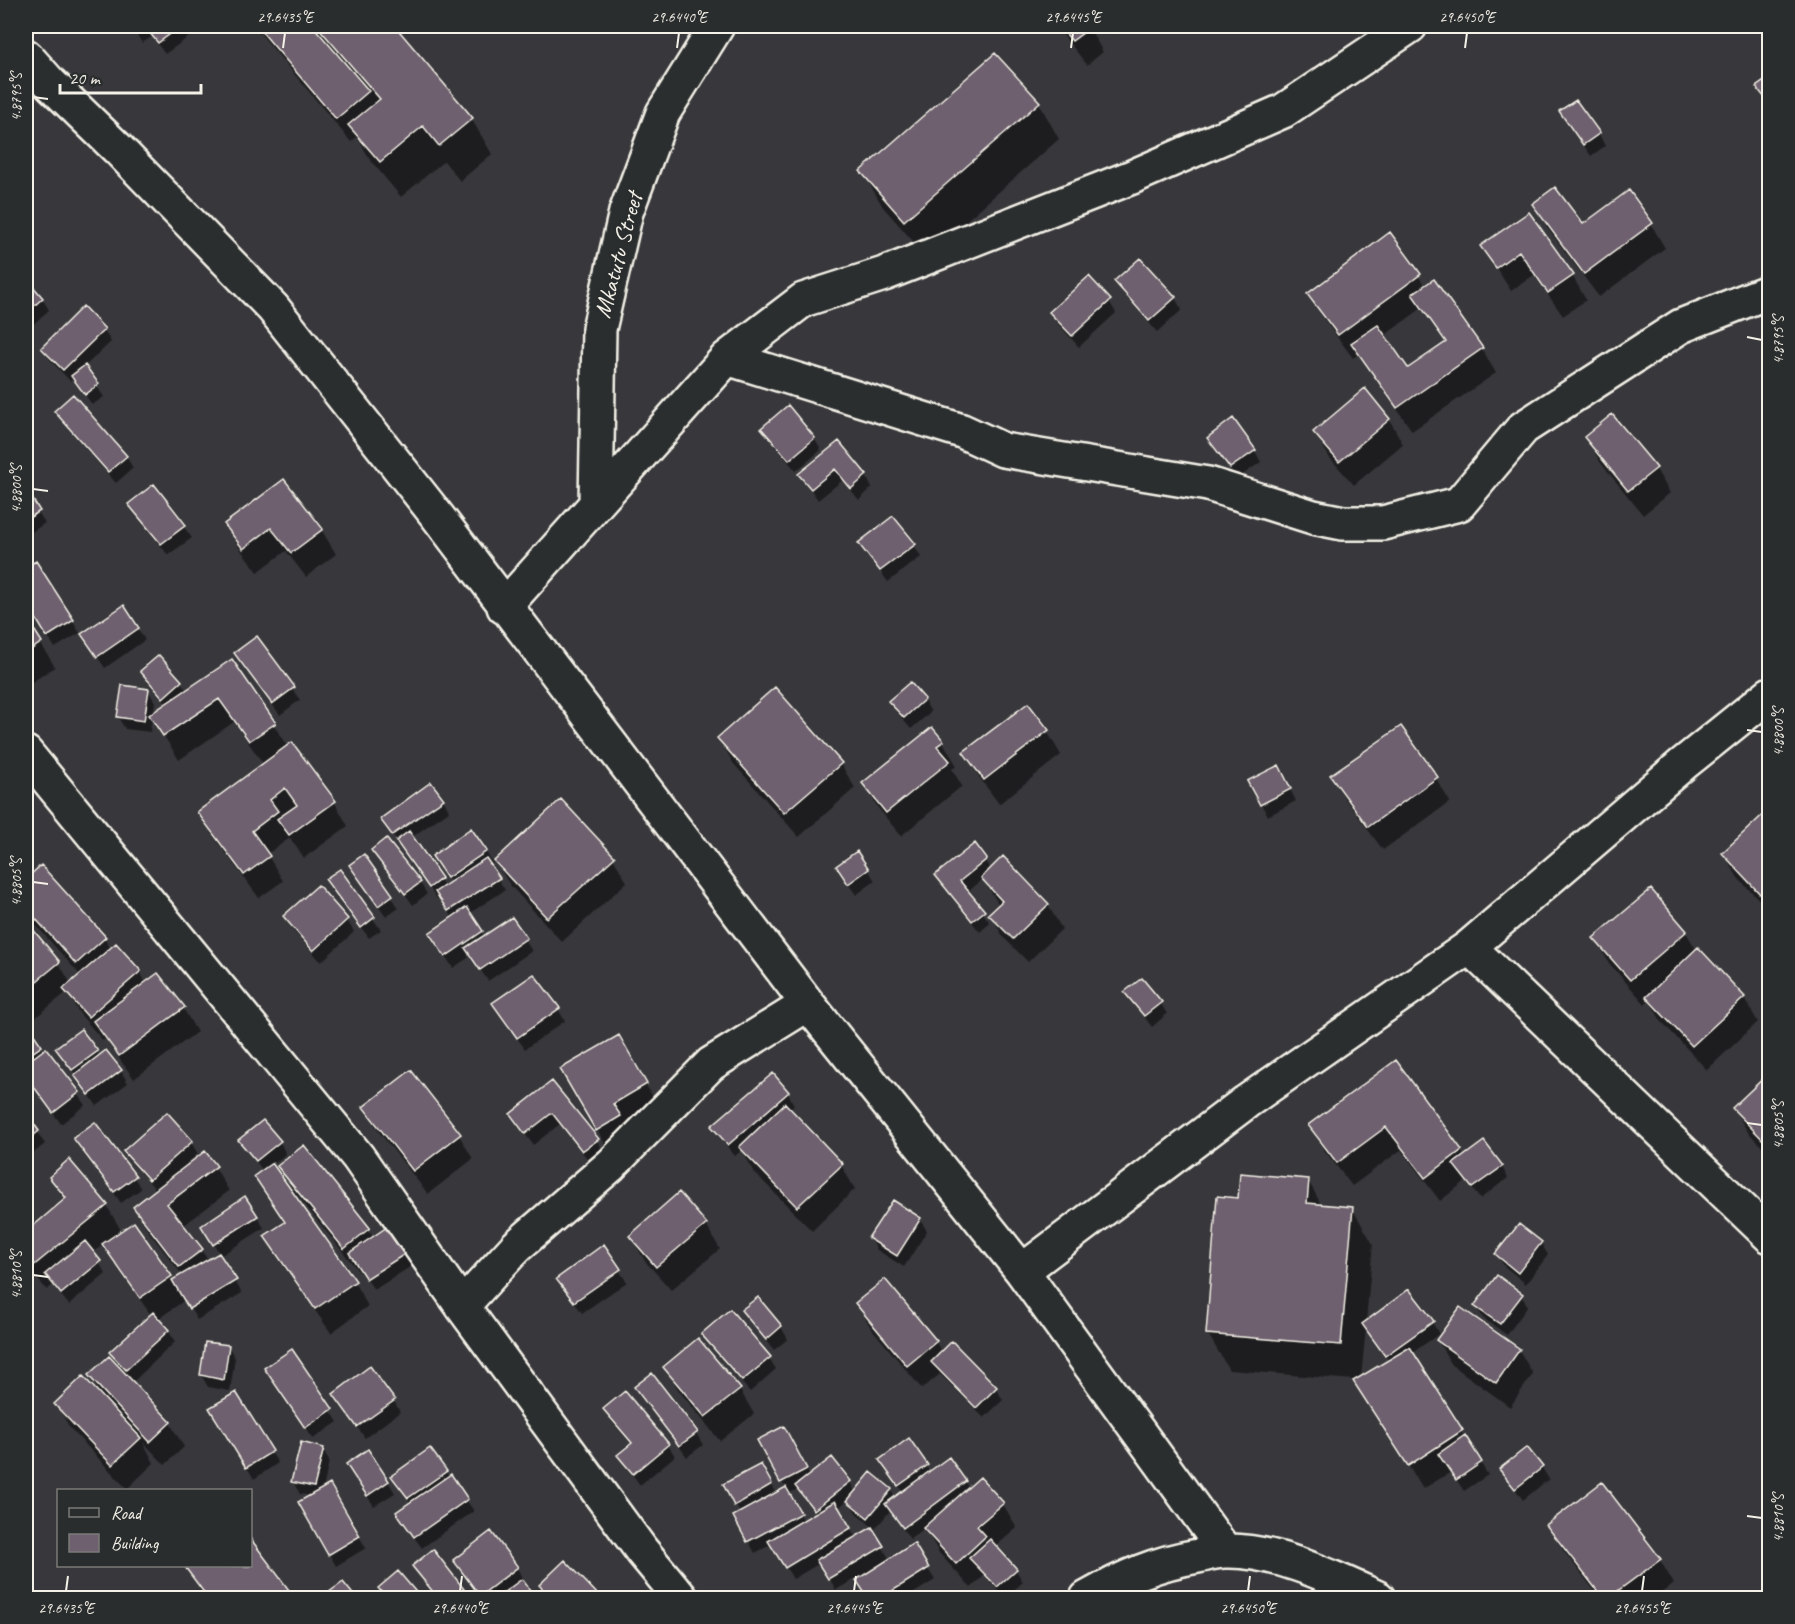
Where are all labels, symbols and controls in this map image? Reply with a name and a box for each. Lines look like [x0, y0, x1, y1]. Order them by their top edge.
text: 29.6435°E [257, 8, 315, 27]
text: 29.6440°E [651, 8, 709, 27]
text: 29.6445°E [1045, 8, 1103, 27]
text: 29.6450°E [1439, 8, 1497, 27]
scale bar [60, 57, 201, 95]
text: 20 m [69, 67, 102, 89]
text: 4.8795°S [7, 70, 26, 121]
street label: Mkatutu Street [587, 186, 650, 321]
text: 4.8795°S [1769, 313, 1788, 364]
text: 4.8800°S [7, 462, 26, 513]
text: 4.8800°S [1769, 705, 1788, 756]
text: 4.8805°S [7, 855, 26, 906]
text: 4.8805°S [1769, 1098, 1788, 1149]
text: 4.8810°S [7, 1248, 26, 1299]
legend [57, 1489, 252, 1567]
text: 4.8810°S [1769, 1491, 1788, 1542]
text: Road [111, 1502, 144, 1524]
text: Building [111, 1532, 160, 1554]
text: 29.6435°E [38, 1599, 96, 1618]
text: 29.6440°E [432, 1599, 490, 1618]
text: 29.6445°E [826, 1599, 884, 1618]
text: 29.6450°E [1220, 1599, 1278, 1618]
text: 29.6455°E [1614, 1599, 1672, 1618]

